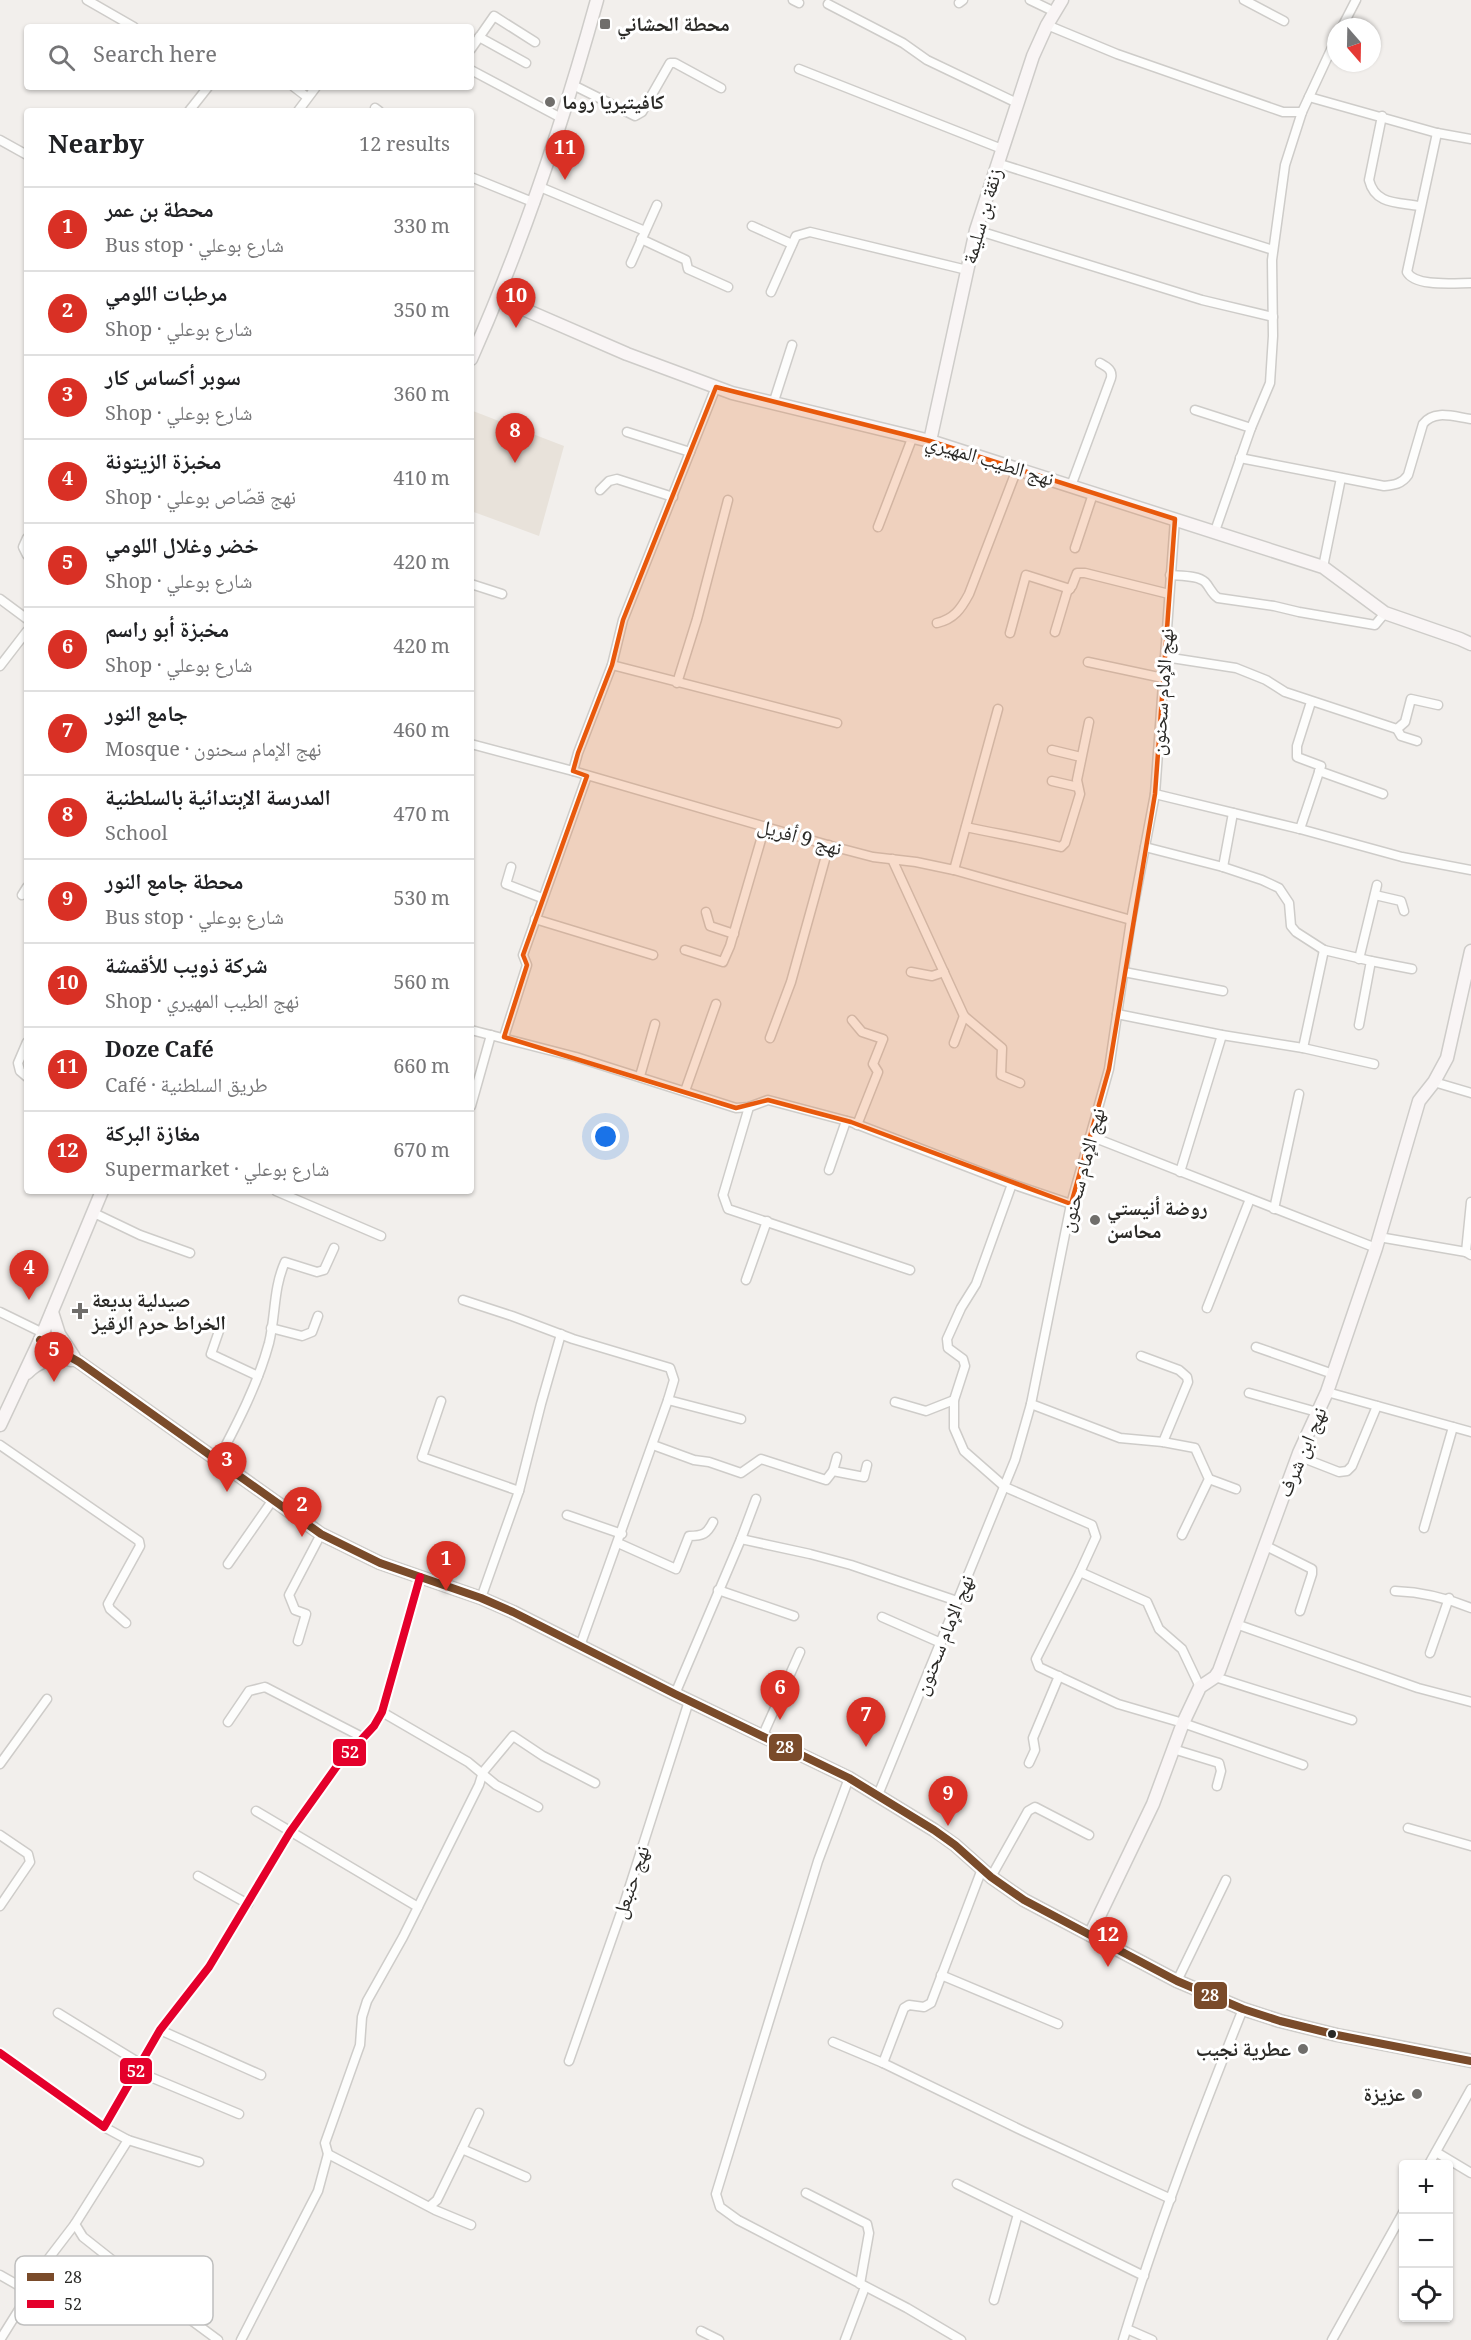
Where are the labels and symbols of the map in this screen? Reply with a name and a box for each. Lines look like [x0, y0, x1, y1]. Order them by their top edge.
place label: محطة الحشاني [617, 10, 730, 44]
marker: محطة الحشاني [598, 17, 612, 31]
north arrow [1327, 18, 1381, 72]
place label: كافيتيريا روما [562, 88, 665, 122]
marker: كافيتيريا روما [543, 95, 557, 109]
pin: 11 [546, 130, 584, 180]
street label: زنقة بن سليمة [955, 165, 1015, 269]
pin: 10 [496, 278, 536, 328]
pin: 8 [496, 414, 534, 463]
street label: نهج الطيب المهيري [921, 427, 1058, 499]
street label: نهج الإمام سحنون [1144, 627, 1186, 757]
street label: نهج 9 أفريل [753, 812, 845, 868]
street label: نهج الإمام سحنون [1052, 1105, 1118, 1237]
your location [591, 1122, 620, 1151]
place label: روضة أنيستي محاسن [1107, 1194, 1207, 1251]
marker: روضة أنيستي محاسن [1088, 1213, 1102, 1227]
pin: 4 [9, 1250, 48, 1300]
place label: صيدلية بديعة الخراط حرم الرقيز [91, 1286, 226, 1343]
marker: صيدلية بديعة الخراط حرم الرقيز [73, 1304, 87, 1318]
pin: 5 [34, 1332, 74, 1382]
street label: نهج ابن شرف [1270, 1403, 1339, 1504]
pin: 3 [208, 1442, 246, 1492]
pin: 2 [282, 1488, 322, 1537]
pin: 1 [426, 1542, 466, 1591]
street label: نهج الإمام سحنون [907, 1571, 986, 1702]
pin: 6 [760, 1670, 800, 1720]
pin: 7 [846, 1698, 886, 1747]
line badge: 28 [768, 1733, 803, 1762]
text: 28 [776, 1736, 794, 1763]
line badge: 52 [332, 1738, 367, 1767]
text: 52 [341, 1741, 359, 1768]
pin: 9 [928, 1776, 968, 1826]
street label: نهج حنبعل [605, 1842, 662, 1924]
pin: 12 [1088, 1918, 1128, 1967]
line badge: 28 [1193, 1981, 1228, 2010]
text: 28 [1201, 1984, 1219, 2011]
unlabelled marker [1326, 2028, 1338, 2040]
place label: عطرية نجيب [1196, 2035, 1291, 2069]
marker: عطرية نجيب [1296, 2042, 1310, 2056]
line badge: 52 [119, 2057, 153, 2085]
text: 52 [127, 2060, 145, 2087]
place label: عزيزة [1364, 2080, 1405, 2114]
marker: عزيزة [1410, 2087, 1424, 2101]
legend [15, 2256, 213, 2325]
text: 28 [64, 2266, 82, 2293]
text: 52 [64, 2293, 82, 2320]

